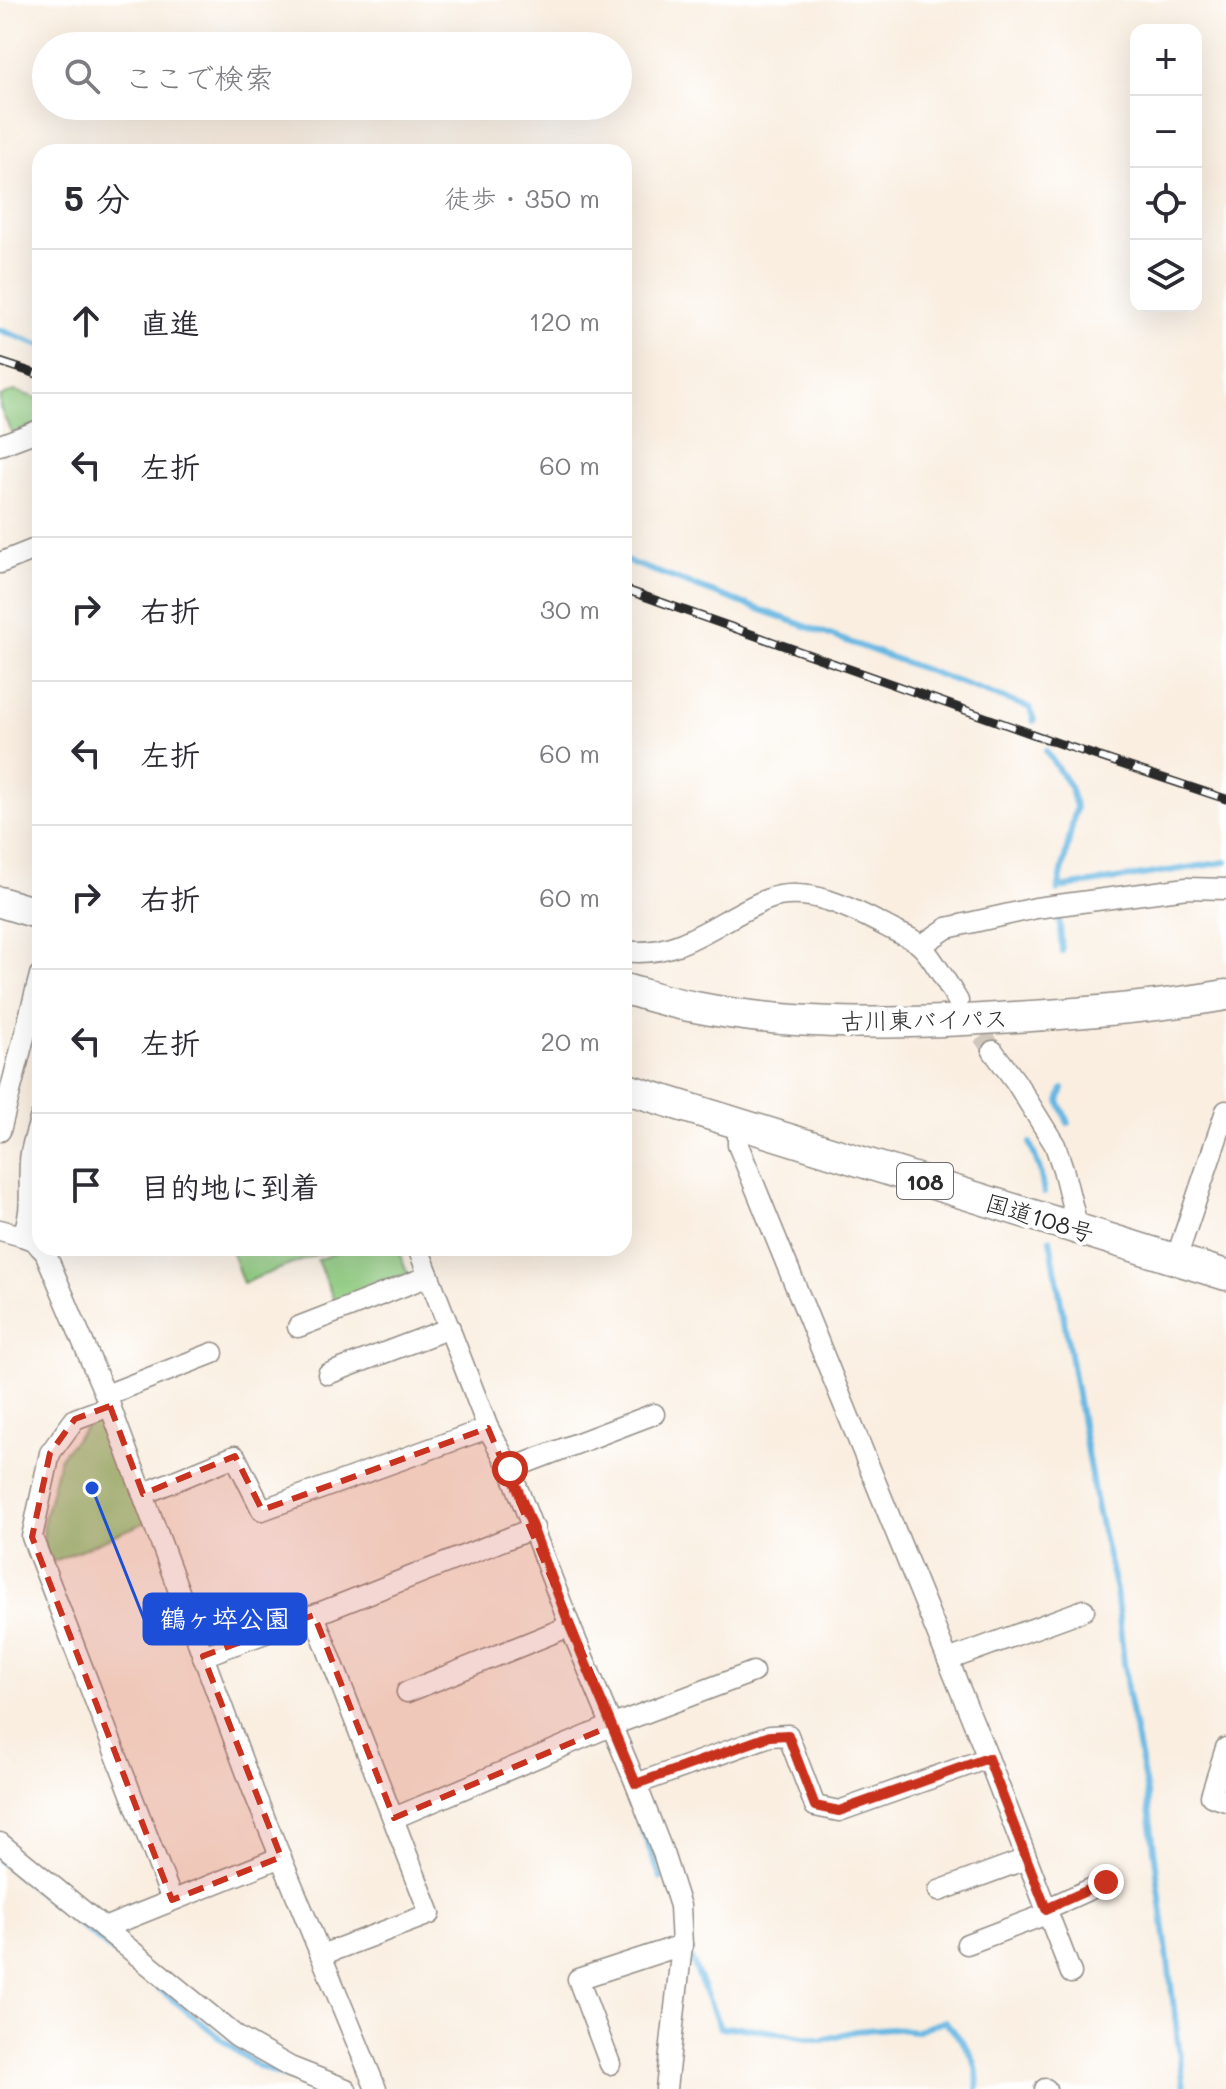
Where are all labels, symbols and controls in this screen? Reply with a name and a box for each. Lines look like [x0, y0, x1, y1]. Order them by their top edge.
map controls [1130, 24, 1202, 312]
button: + [1130, 24, 1202, 96]
search box [32, 32, 632, 120]
icon: search [60, 54, 104, 98]
text: ここで検索 [124, 57, 274, 97]
button: − [1130, 96, 1202, 168]
button: locate [1130, 168, 1202, 240]
text: 5 分 [64, 175, 130, 220]
text: 徒歩 · 350 m [445, 181, 600, 215]
button: layers [1130, 240, 1202, 312]
icon: ahead [64, 299, 108, 343]
text: 直進 [140, 302, 200, 342]
text: 120 m [529, 304, 600, 338]
icon: left [64, 443, 108, 487]
text: 左折 [140, 446, 200, 486]
text: 60 m [539, 448, 600, 482]
icon: right [64, 587, 108, 631]
text: 右折 [140, 590, 200, 630]
text: 30 m [540, 592, 600, 626]
icon: left [64, 731, 108, 775]
text: 左折 [140, 734, 200, 774]
text: 60 m [539, 736, 600, 770]
icon: right [64, 875, 108, 919]
text: 右折 [140, 878, 200, 918]
text: 60 m [539, 880, 600, 914]
street label: 古川東バイパス [840, 1002, 1008, 1036]
icon: left [64, 1019, 108, 1063]
text: 左折 [140, 1022, 200, 1062]
text: 20 m [540, 1024, 600, 1058]
icon: arrive [64, 1163, 108, 1207]
road number: 108 [897, 1163, 953, 1199]
text: 目的地に到着 [140, 1166, 320, 1206]
street label: 国道108号 [982, 1186, 1098, 1248]
route start [492, 1451, 528, 1487]
callout: 鶴ヶ埣公園 [144, 1594, 306, 1644]
text: 鶴ヶ埣公園 [160, 1601, 290, 1635]
route end [1088, 1864, 1124, 1900]

